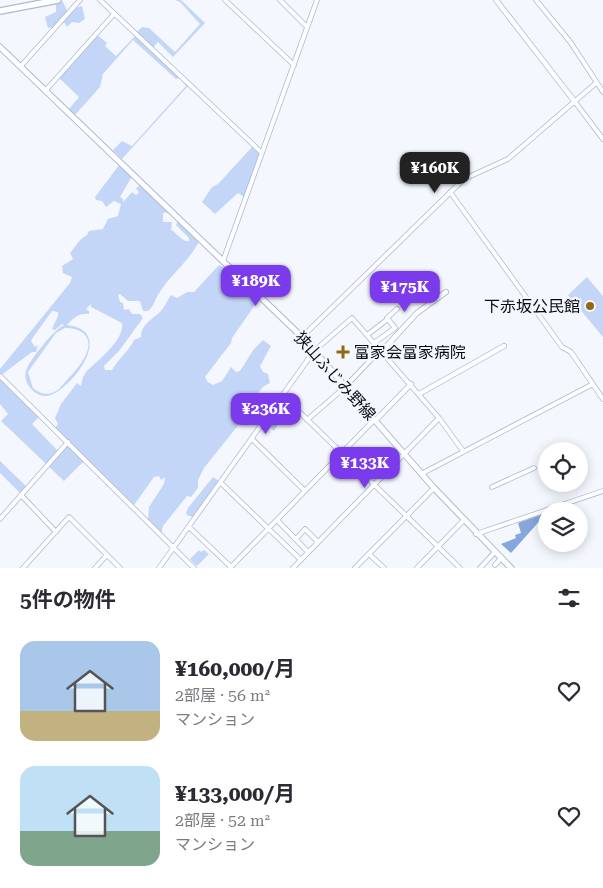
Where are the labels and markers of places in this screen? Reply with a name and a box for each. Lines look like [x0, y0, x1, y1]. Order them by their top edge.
pin: ¥160K [400, 152, 470, 194]
pin: ¥189K [221, 264, 291, 307]
pin: ¥175K [370, 270, 440, 313]
place label: 下赤坂公民館 [484, 297, 580, 316]
marker: 下赤坂公民館 [584, 300, 596, 312]
place label: 富家会富家病院 [354, 343, 466, 362]
marker: 富家会富家病院 [336, 345, 350, 359]
pin: ¥236K [231, 392, 301, 435]
pin: ¥133K [330, 446, 400, 489]

